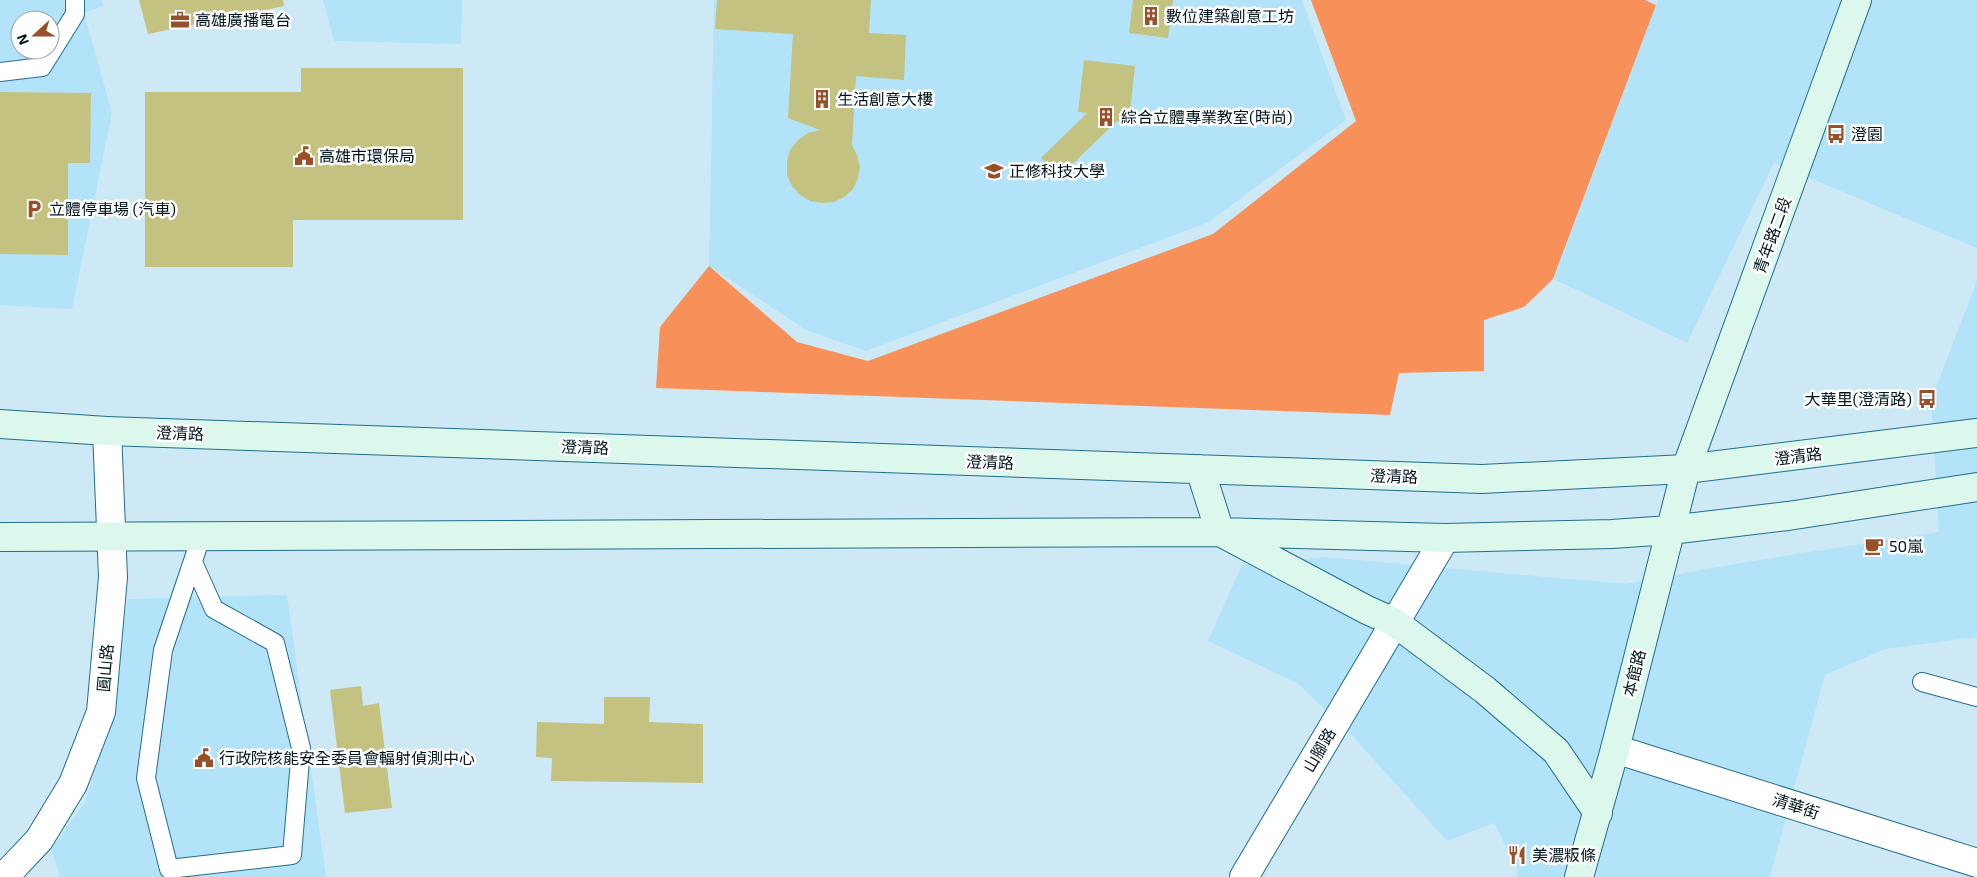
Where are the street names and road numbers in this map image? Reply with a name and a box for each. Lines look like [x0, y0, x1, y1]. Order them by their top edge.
street label: 青年路二段 [1749, 194, 1794, 276]
street label: 澄清路 [156, 422, 204, 443]
street label: 澄清路 [561, 436, 609, 457]
street label: 澄清路 [1773, 443, 1823, 468]
street label: 澄清路 [966, 451, 1014, 472]
street label: 澄清路 [1370, 465, 1418, 486]
street label: 圓山路 [93, 643, 116, 693]
street label: 本館路 [1618, 647, 1649, 698]
street label: 山腳路 [1298, 724, 1339, 775]
street label: 清華街 [1770, 789, 1822, 822]

